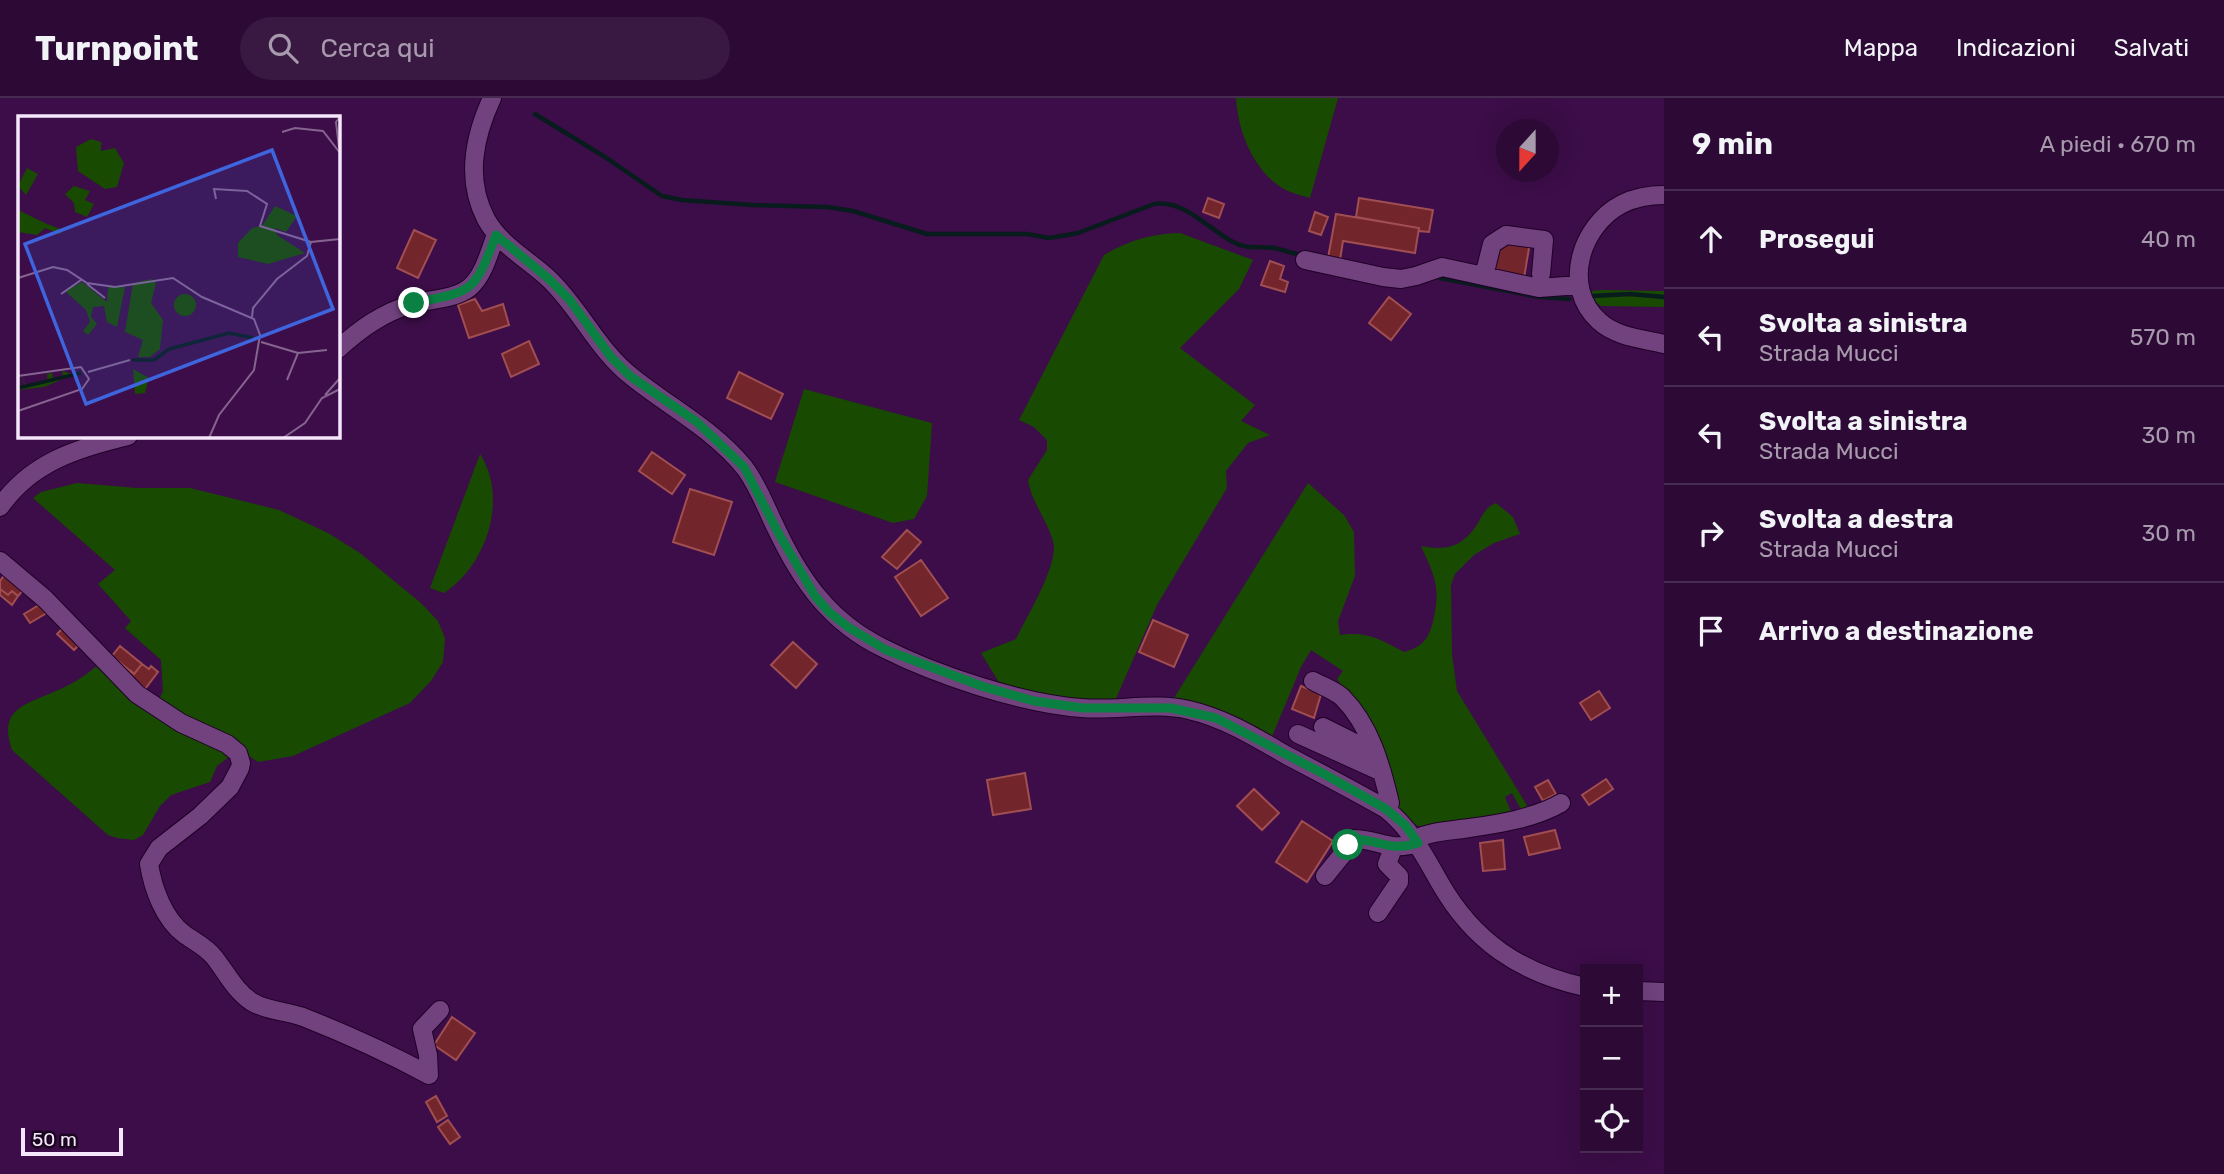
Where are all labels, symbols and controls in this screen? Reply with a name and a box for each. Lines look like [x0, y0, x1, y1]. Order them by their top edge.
search box [240, 17, 730, 80]
text: Turnpoint [35, 29, 198, 68]
icon: search [264, 29, 302, 67]
text: Cerca qui [320, 33, 434, 64]
text: Mappa [1844, 34, 1918, 62]
text: Indicazioni [1956, 34, 2076, 62]
text: Salvati [2114, 34, 2189, 62]
inset map [18, 116, 340, 438]
north arrow [1496, 119, 1559, 182]
text: 9 min [1692, 126, 1773, 162]
text: A piedi · 670 m [2040, 130, 2196, 158]
icon: ahead [1692, 220, 1730, 258]
text: Prosegui [1759, 224, 1875, 255]
text: 40 m [2141, 225, 2196, 253]
route end [398, 287, 429, 318]
text: Svolta a sinistra [1759, 308, 1968, 339]
icon: left [1692, 318, 1730, 356]
text: 570 m [2130, 323, 2196, 351]
text: Strada Mucci [1759, 339, 1899, 367]
text: Svolta a sinistra [1759, 406, 1968, 437]
icon: left [1692, 416, 1730, 454]
text: 30 m [2141, 421, 2196, 449]
text: Strada Mucci [1759, 437, 1899, 465]
text: Svolta a destra [1759, 504, 1954, 535]
icon: right [1692, 514, 1730, 552]
text: 30 m [2141, 519, 2196, 547]
text: Strada Mucci [1759, 535, 1899, 563]
icon: arrive [1692, 612, 1730, 650]
text: Arrivo a destinazione [1759, 616, 2034, 647]
route start [1332, 829, 1363, 860]
map controls [1580, 964, 1643, 1153]
button: + [1580, 964, 1643, 1027]
button: − [1580, 1027, 1643, 1090]
button: locate [1580, 1090, 1643, 1153]
scale bar [21, 1125, 122, 1157]
text: 50 m [32, 1128, 77, 1151]

